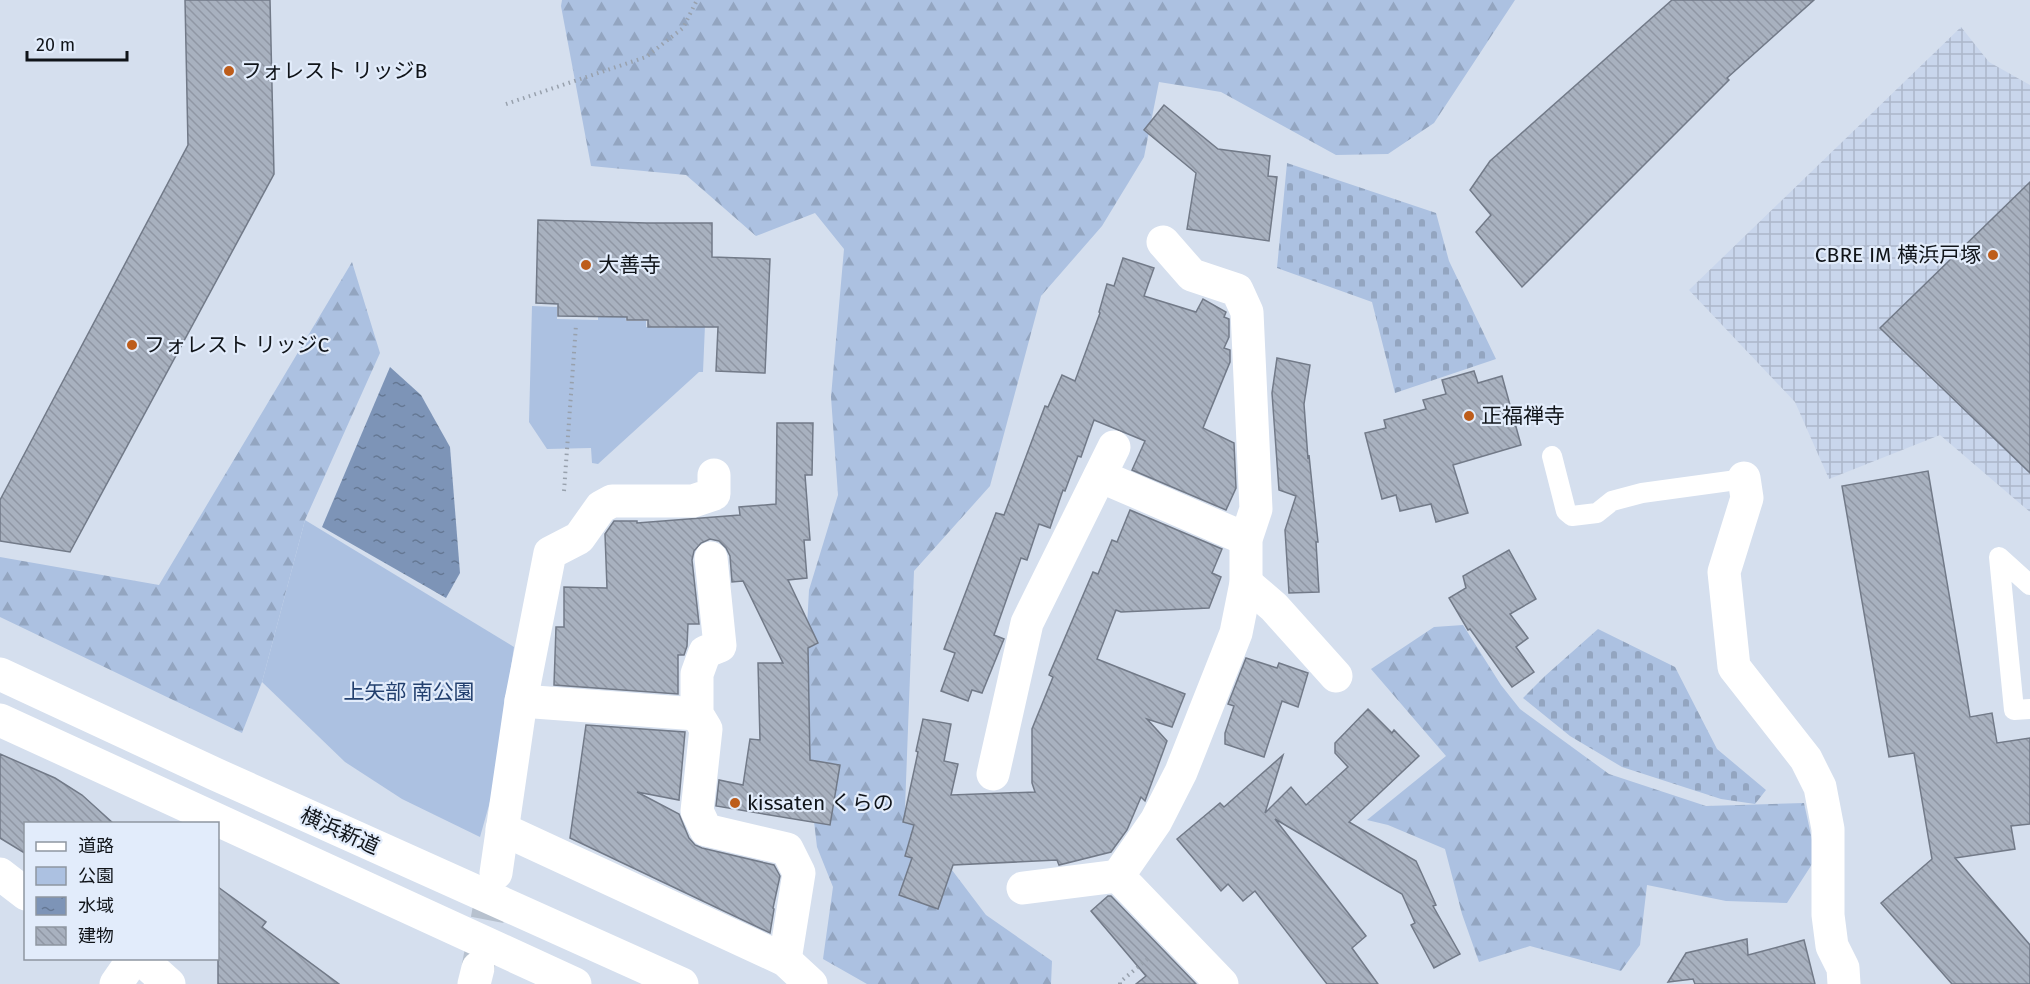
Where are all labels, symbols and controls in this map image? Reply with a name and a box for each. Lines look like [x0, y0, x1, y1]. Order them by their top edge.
scale bar [27, 24, 128, 62]
text: 20 m [36, 34, 75, 56]
place label: フォレスト リッジB [241, 58, 427, 84]
marker: フォレスト リッジB [222, 64, 236, 78]
place label: CBRE IM 横浜戸塚 [1815, 242, 1981, 268]
marker: CBRE IM 横浜戸塚 [1986, 248, 2000, 262]
place label: 大善寺 [598, 252, 661, 278]
marker: 大善寺 [579, 258, 593, 272]
place label: フォレスト リッジC [144, 332, 330, 358]
marker: フォレスト リッジC [125, 338, 139, 352]
place label: 正福禅寺 [1481, 403, 1565, 429]
marker: 正福禅寺 [1462, 409, 1476, 423]
park label: 上矢部 南公園 [343, 679, 475, 705]
place label: kissaten くらの [747, 790, 894, 816]
marker: kissaten くらの [728, 796, 742, 810]
street label: 横浜新道 [296, 802, 384, 860]
legend [24, 822, 219, 960]
text: 道路 [78, 835, 114, 857]
text: 公園 [78, 865, 114, 887]
text: 水域 [78, 895, 114, 917]
text: 建物 [78, 925, 114, 947]

